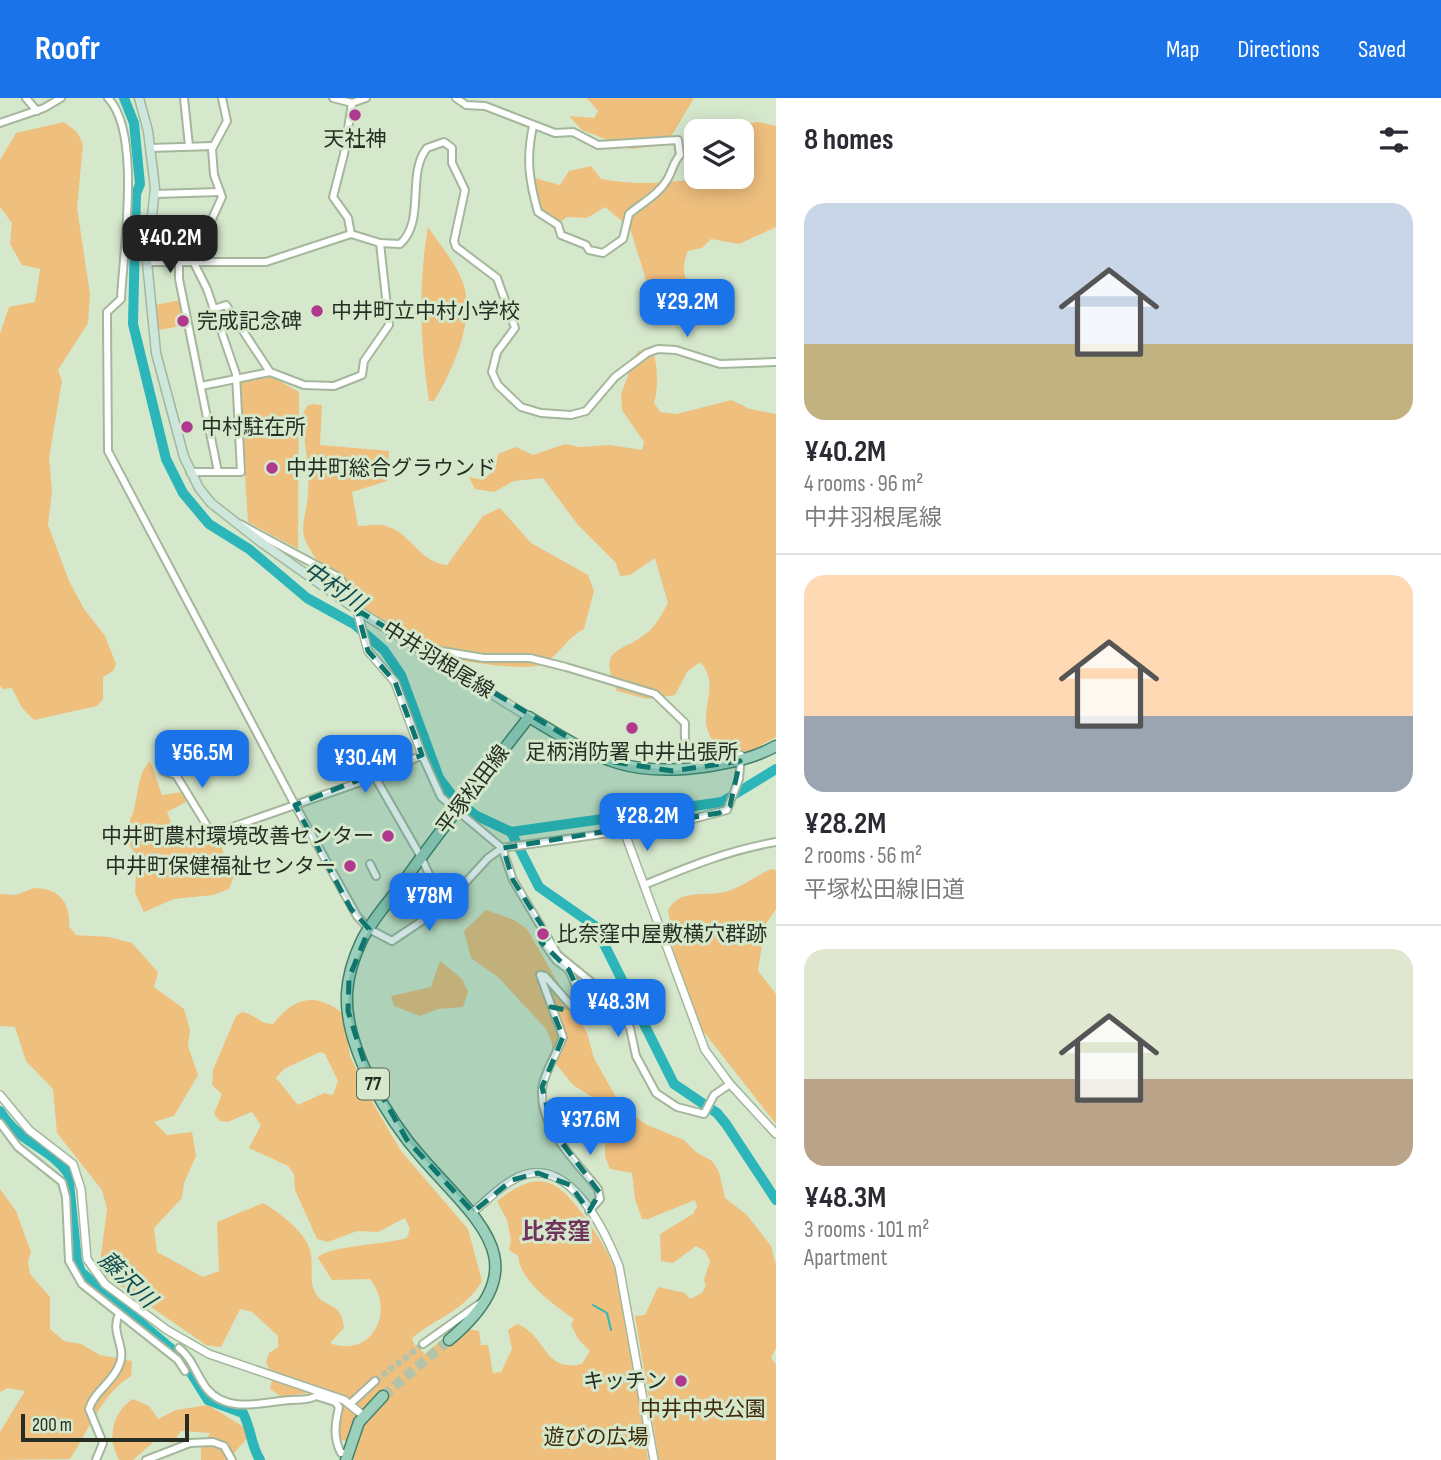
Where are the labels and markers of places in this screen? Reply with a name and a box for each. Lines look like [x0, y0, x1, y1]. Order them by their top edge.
marker: 天社神 [347, 107, 363, 123]
place label: 天社神 [324, 127, 387, 152]
pin: ¥40.2M [113, 216, 227, 275]
pin: ¥29.2M [630, 280, 744, 339]
place label: 中井町立中村小学校 [331, 299, 520, 324]
marker: 中井町立中村小学校 [309, 303, 325, 319]
place label: 完成記念碑 [197, 309, 302, 334]
marker: 完成記念碑 [175, 313, 191, 329]
place label: 中村駐在所 [201, 415, 306, 440]
marker: 中村駐在所 [179, 419, 195, 435]
place label: 中井町総合グラウンド [286, 456, 496, 481]
marker: 中井町総合グラウンド [264, 460, 280, 476]
marker: 足柄消防署 中井出張所 [624, 720, 640, 736]
pin: ¥56.5M [145, 730, 259, 790]
pin: ¥30.4M [308, 736, 422, 795]
place label: 足柄消防署 中井出張所 [525, 740, 739, 765]
pin: ¥28.2M [590, 794, 704, 853]
place label: 中井町農村環境改善センター [101, 824, 374, 849]
marker: 中井町農村環境改善センター [380, 828, 396, 844]
place label: 中井町保健福祉センター [105, 854, 336, 879]
marker: 中井町保健福祉センター [342, 858, 358, 874]
pin: ¥78M [388, 874, 470, 933]
place label: 比奈窪中屋敷横穴群跡 [557, 922, 767, 947]
marker: 比奈窪中屋敷横穴群跡 [535, 926, 551, 942]
pin: ¥48.3M [561, 979, 675, 1039]
pin: ¥37.6M [533, 1098, 647, 1157]
place label: キッチン [583, 1369, 667, 1394]
marker: キッチン [673, 1373, 689, 1389]

